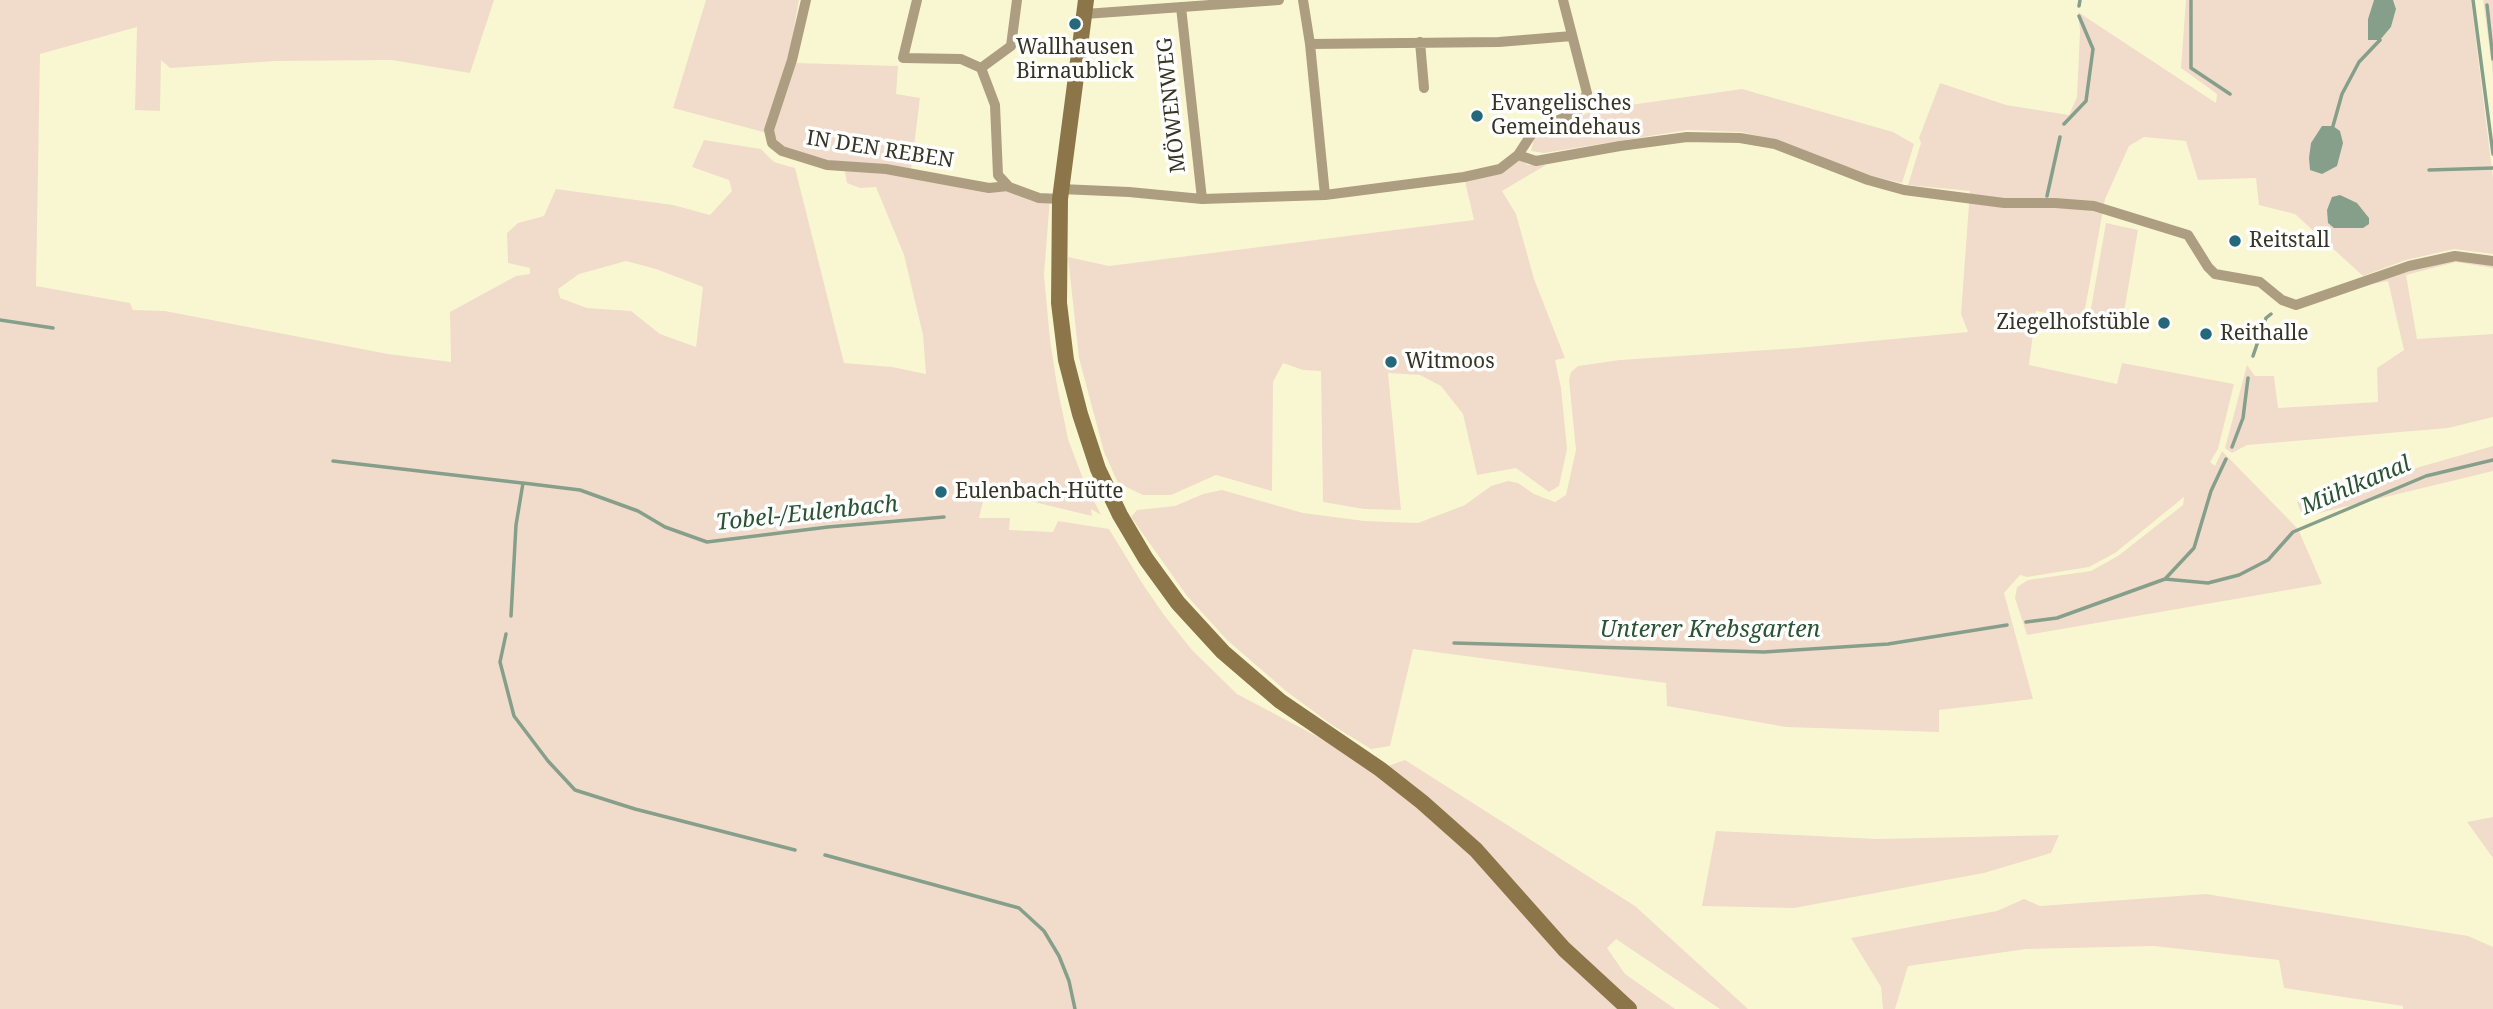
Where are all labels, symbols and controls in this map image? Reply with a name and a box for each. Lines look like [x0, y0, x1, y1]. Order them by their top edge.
marker: Wallhausen Birnaublick [1067, 16, 1083, 32]
place label: Wallhausen Birnaublick [1016, 35, 1134, 85]
street label: MÖWENWEG [1152, 36, 1192, 174]
place label: Evangelisches Gemeindehaus [1491, 91, 1641, 141]
marker: Evangelisches Gemeindehaus [1469, 108, 1485, 124]
street label: IN DEN REBEN [805, 126, 955, 174]
place label: Reitstall [2249, 228, 2330, 254]
marker: Reitstall [2227, 233, 2243, 249]
place label: Ziegelhofstüble [1997, 310, 2150, 336]
marker: Ziegelhofstüble [2156, 315, 2172, 331]
place label: Reithalle [2220, 321, 2309, 347]
marker: Reithalle [2198, 326, 2214, 342]
place label: Witmoos [1405, 349, 1495, 375]
marker: Witmoos [1383, 354, 1399, 370]
water label: Mühlkanal [2297, 451, 2415, 521]
place label: Eulenbach-Hütte [955, 479, 1124, 505]
marker: Eulenbach-Hütte [933, 484, 949, 500]
water label: Tobel-/Eulenbach [715, 491, 899, 537]
water label: Unterer Krebsgarten [1600, 616, 1820, 644]

